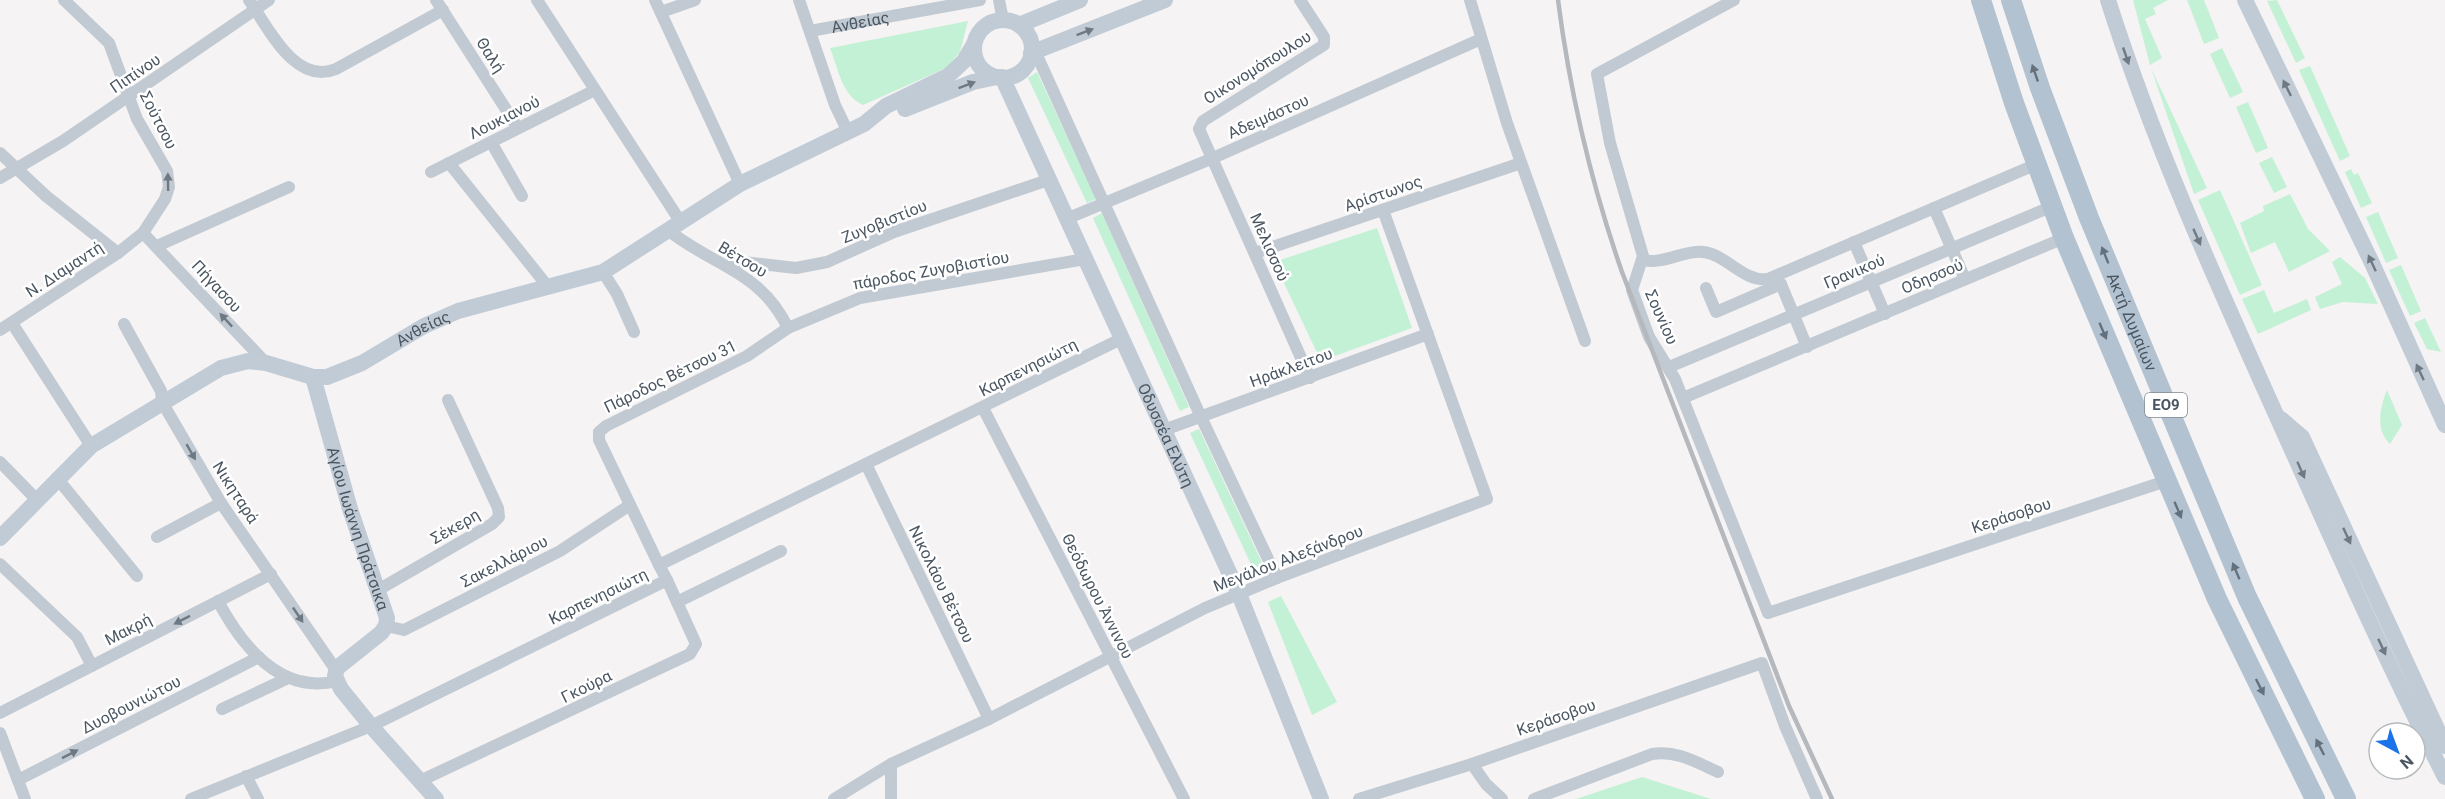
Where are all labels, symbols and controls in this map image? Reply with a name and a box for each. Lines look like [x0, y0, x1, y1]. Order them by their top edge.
street label: Ανθείας [830, 8, 891, 37]
one-way arrow [1076, 26, 1094, 36]
street label: Οικονομόπουλου [1200, 27, 1315, 108]
street label: Θαλή [472, 34, 509, 76]
one-way arrow [2121, 47, 2131, 65]
street label: Πιπίνου [106, 50, 164, 97]
one-way arrow [2029, 64, 2039, 82]
one-way arrow [958, 79, 976, 89]
one-way arrow [2283, 79, 2292, 96]
street label: Σούτσου [136, 88, 181, 152]
street label: Αδειμάστου [1225, 90, 1312, 143]
street label: Λουκιανού [466, 92, 543, 143]
street label: Αρίστωνος [1342, 171, 1424, 216]
one-way arrow [163, 172, 172, 191]
street label: Ζυγοβιστίου [839, 196, 930, 247]
street label: Μελισσού [1246, 210, 1293, 284]
one-way arrow [2192, 229, 2201, 246]
street label: Ν. Διαμαντή [22, 237, 107, 301]
street label: Βέτσου [715, 237, 771, 281]
one-way arrow [2100, 246, 2109, 264]
street label: πάροδος Ζυγοβιστίου [852, 247, 1010, 294]
street label: Γρανικού [1821, 250, 1888, 293]
one-way arrow [2367, 254, 2377, 272]
street label: Οδησσού [1899, 255, 1966, 298]
street label: Πήγασου [188, 256, 246, 316]
street label: Ακτή Δυμαίων [2103, 270, 2161, 374]
street label: Σουνίου [1641, 287, 1682, 347]
street label: Ανθείας [393, 307, 453, 351]
one-way arrow [219, 312, 233, 327]
one-way arrow [2098, 322, 2108, 340]
street label: Καρπενησιώτη [976, 335, 1081, 400]
street label: Πάροδος Βέτσου 31 [601, 336, 740, 417]
street label: Ηράκλειτου [1247, 344, 1335, 391]
one-way arrow [2416, 363, 2425, 380]
street label: Οδυσσέα Ελύτη [1134, 380, 1198, 491]
road number: ΕΟ9 [2145, 393, 2187, 417]
one-way arrow [186, 444, 197, 460]
street label: Αγίου Ιωάννη Πράτσικα [323, 445, 393, 613]
street label: Νικηταρά [209, 458, 263, 527]
one-way arrow [2296, 461, 2306, 479]
street label: Κεράσοβου [1969, 494, 2053, 537]
one-way arrow [2174, 502, 2183, 519]
street label: Σέκερη [427, 505, 483, 548]
street label: Μεγάλου Αλεξάνδρου [1211, 521, 1366, 596]
street label: Νικολάου Βέτσου [905, 523, 978, 646]
one-way arrow [2343, 527, 2352, 545]
street label: Σακελλάριου [458, 531, 551, 591]
street label: Θεόδωρου Άννινου [1058, 531, 1137, 662]
one-way arrow [2231, 562, 2240, 580]
street label: Καρπενησιώτη [546, 564, 651, 629]
one-way arrow [293, 607, 304, 623]
street label: Μακρή [102, 610, 155, 649]
one-way arrow [173, 615, 190, 625]
one-way arrow [2377, 638, 2387, 656]
street label: Γκούρα [558, 666, 615, 707]
street label: Δυοβουνιώτου [79, 671, 184, 738]
one-way arrow [2255, 679, 2265, 696]
street label: Κεράσοβου [1514, 695, 1598, 740]
north arrow [2367, 721, 2427, 781]
one-way arrow [2315, 738, 2325, 755]
one-way arrow [61, 749, 78, 758]
text: N [2396, 751, 2417, 773]

